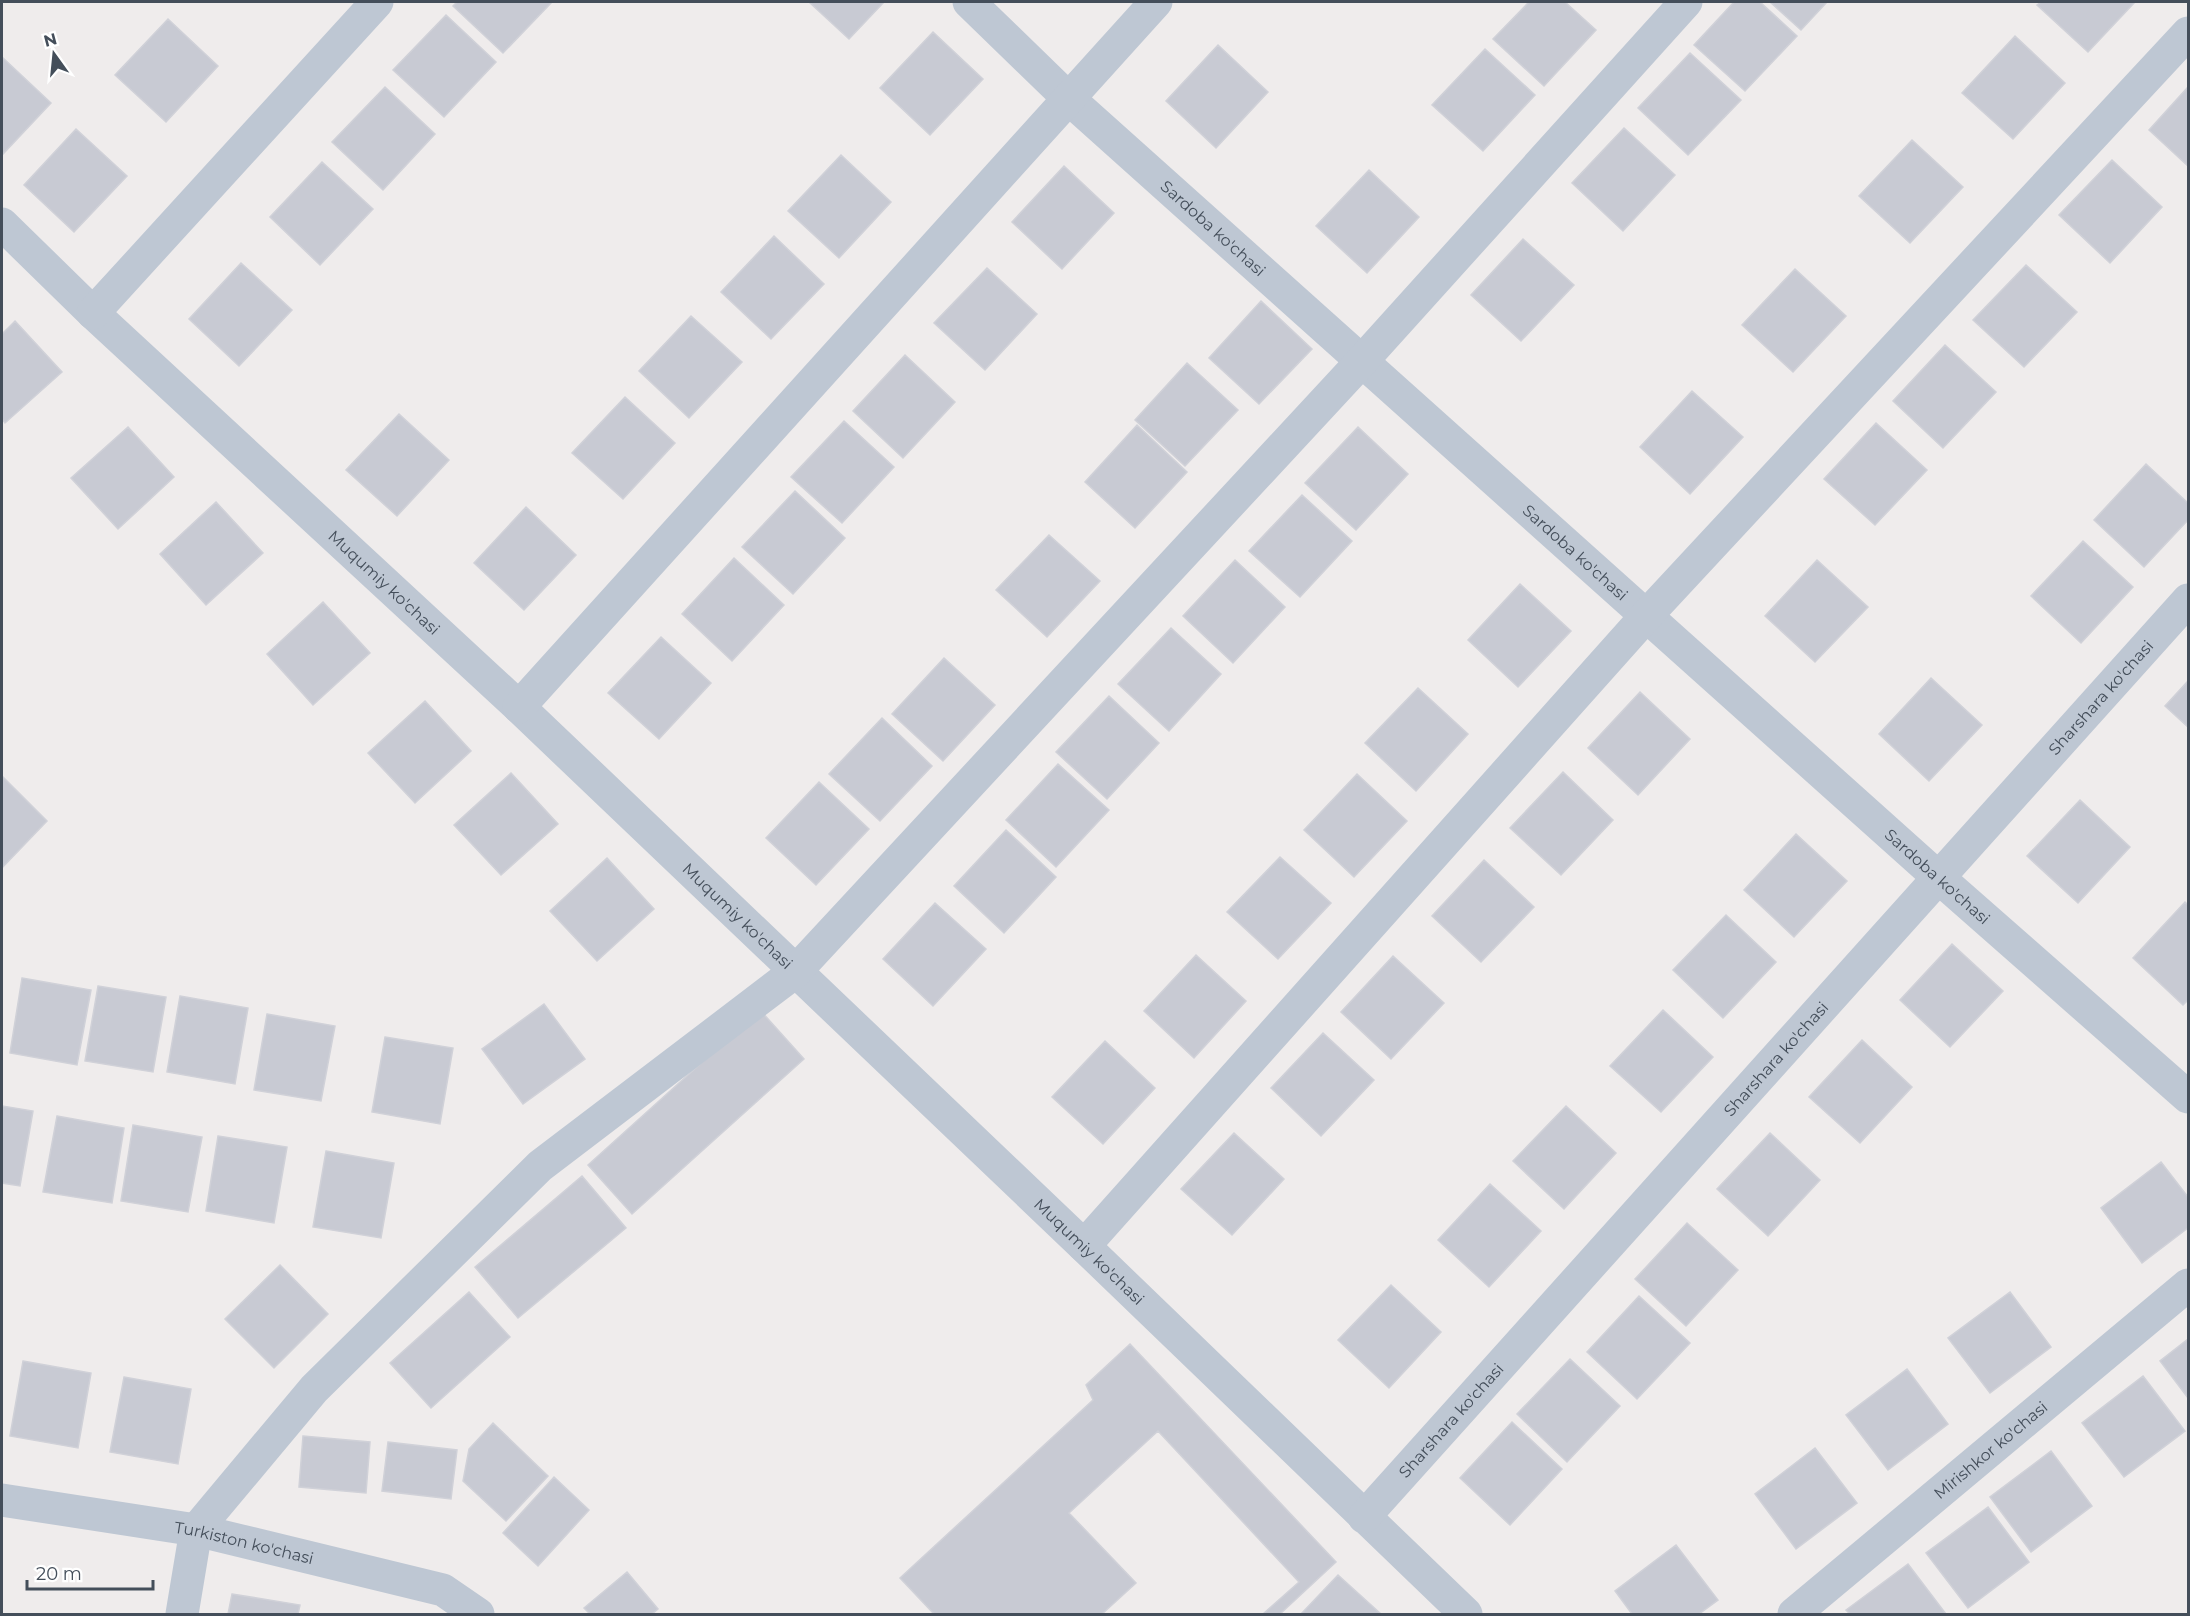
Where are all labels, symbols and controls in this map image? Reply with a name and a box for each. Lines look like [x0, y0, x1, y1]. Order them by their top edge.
north arrow [24, 24, 84, 84]
text: N [42, 29, 59, 51]
street label: Sardoba ko'chasi [1157, 176, 1270, 280]
street label: Sardoba ko'chasi [1519, 501, 1632, 604]
street label: Muqumiy ko'chasi [325, 526, 444, 639]
street label: Sharshara ko'chasi [2044, 636, 2157, 758]
street label: Sardoba ko'chasi [1881, 825, 1994, 928]
street label: Muqumiy ko'chasi [679, 859, 797, 973]
street label: Sharshara ko'chasi [1719, 998, 1832, 1120]
street label: Muqumiy ko'chasi [1030, 1194, 1148, 1308]
street label: Sharshara ko'chasi [1395, 1359, 1507, 1481]
street label: Mirishkor ko'chasi [1930, 1397, 2051, 1503]
street label: Turkiston ko'chasi [173, 1517, 316, 1568]
scale bar [27, 1553, 153, 1591]
text: 20 m [36, 1563, 82, 1585]

